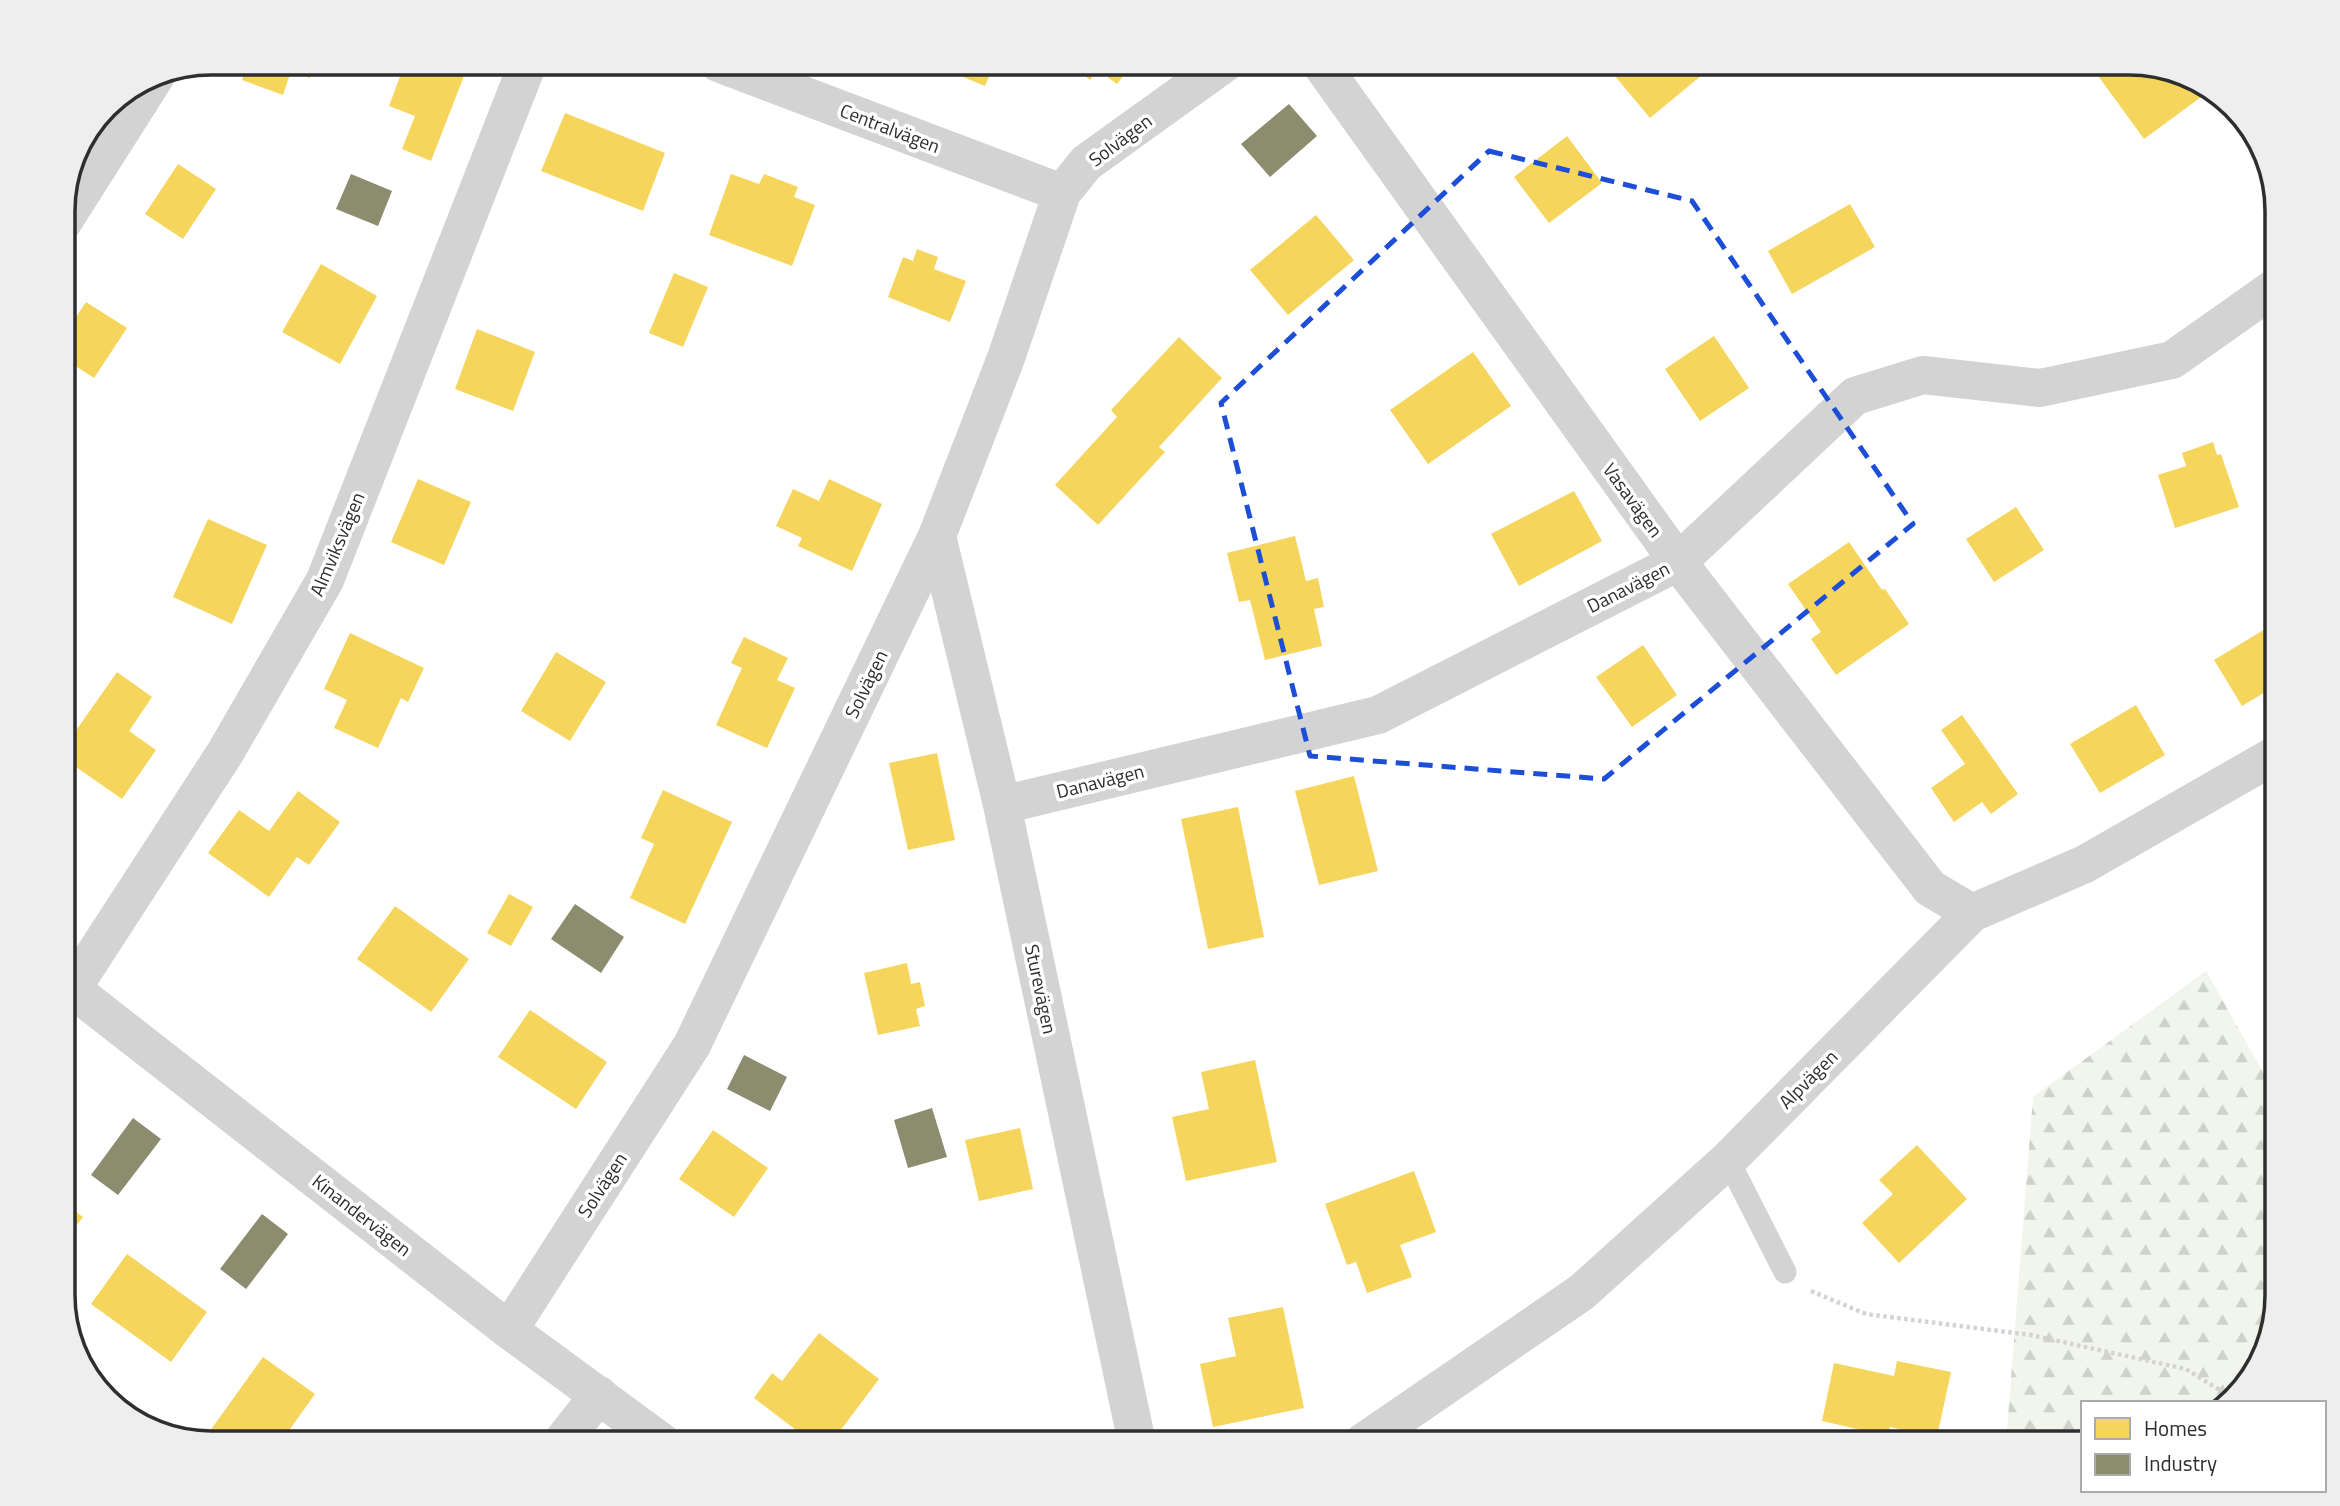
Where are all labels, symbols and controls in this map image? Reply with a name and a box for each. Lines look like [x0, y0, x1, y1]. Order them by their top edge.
street label: Centralvägen [836, 95, 944, 160]
street label: Solvägen [1082, 106, 1157, 173]
street label: Vasavägen [1596, 456, 1671, 543]
street label: Almviksvägen [302, 487, 372, 600]
street label: Danavägen [1581, 553, 1674, 620]
street label: Solvägen [837, 645, 895, 723]
street label: Danavägen [1053, 756, 1147, 805]
street label: Sturevägen [1018, 941, 1065, 1036]
street label: Alpvägen [1771, 1042, 1844, 1115]
street label: Solvägen [570, 1146, 634, 1223]
street label: Kinandervägen [306, 1166, 418, 1263]
legend [2081, 1401, 2326, 1492]
text: Homes [2144, 1412, 2207, 1444]
text: Industry [2144, 1447, 2217, 1479]

